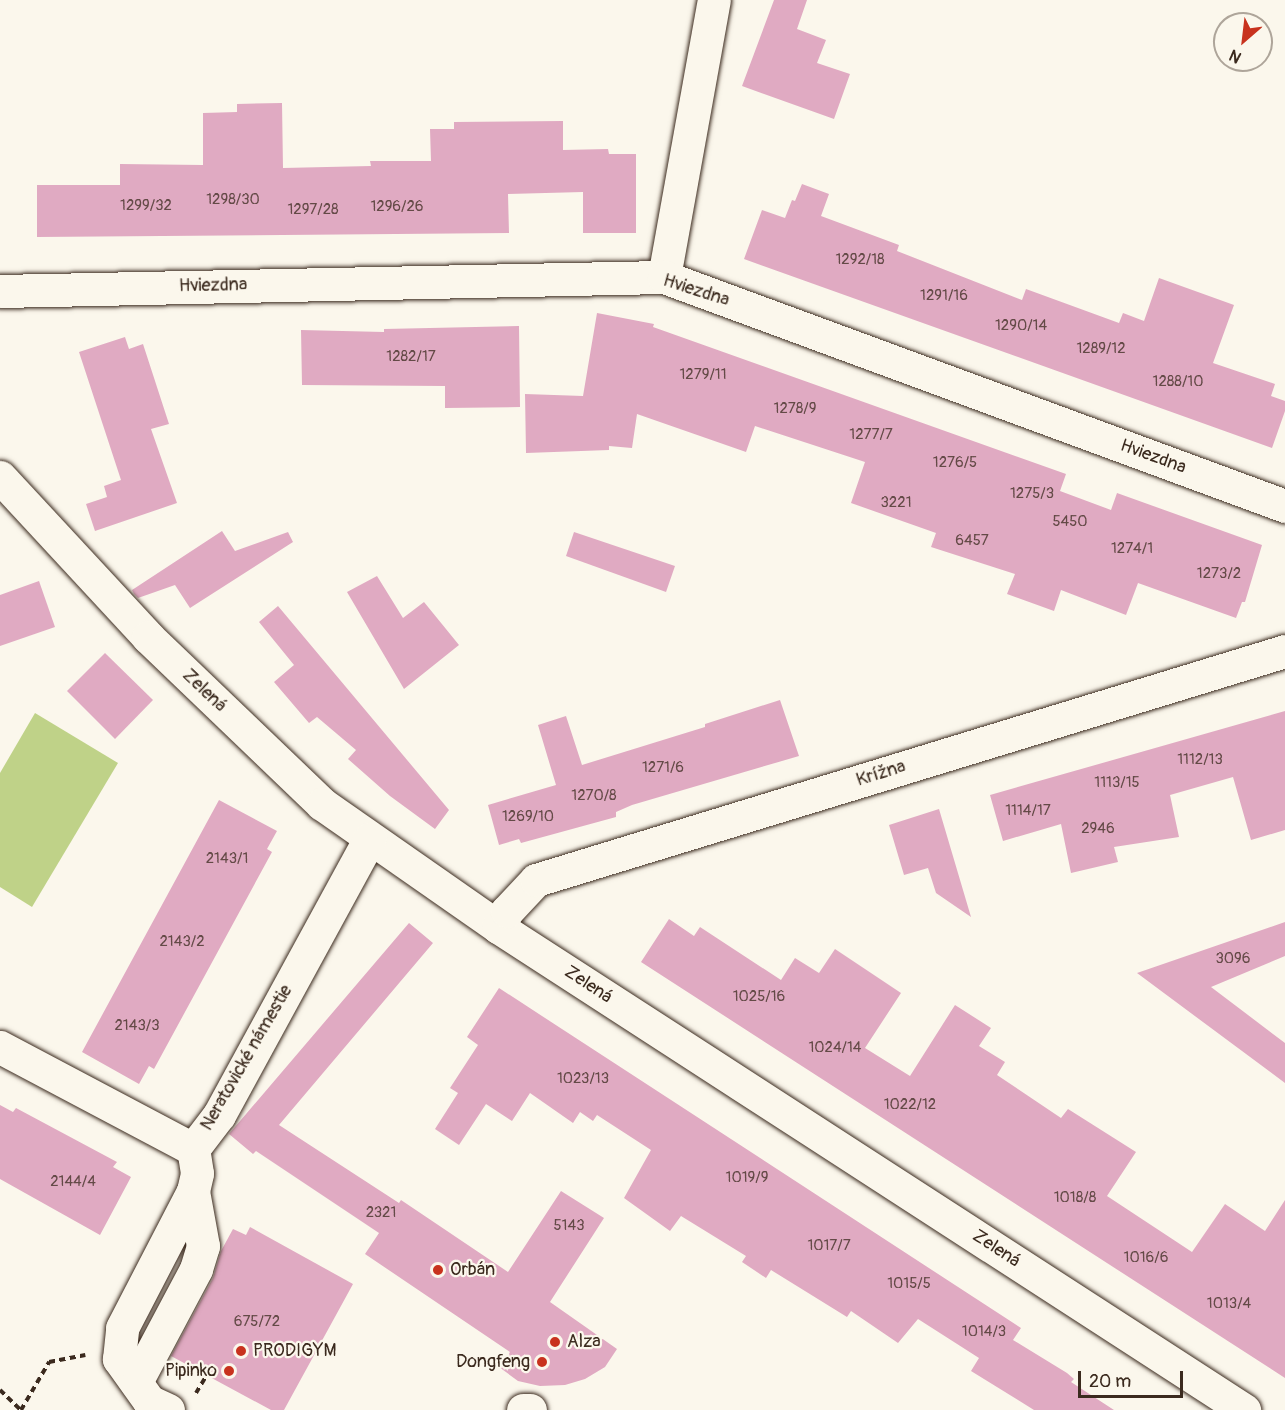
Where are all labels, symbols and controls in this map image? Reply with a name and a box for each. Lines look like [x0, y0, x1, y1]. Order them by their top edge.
north arrow [1213, 12, 1273, 72]
text: N [1226, 45, 1245, 68]
house number: 1298/30 [206, 191, 260, 209]
house number: 1299/32 [120, 197, 172, 215]
house number: 1296/26 [370, 198, 424, 216]
house number: 1297/28 [287, 201, 339, 219]
house number: 1292/18 [835, 251, 885, 269]
street label: Hviezdna [660, 270, 732, 312]
street label: Hviezdna [179, 275, 247, 297]
house number: 1291/16 [920, 287, 968, 305]
house number: 1290/14 [995, 317, 1047, 335]
house number: 1289/12 [1076, 340, 1126, 358]
house number: 1282/17 [386, 348, 436, 366]
house number: 1279/11 [679, 366, 727, 384]
house number: 1288/10 [1153, 373, 1203, 391]
house number: 1278/9 [774, 400, 816, 418]
house number: 1277/7 [849, 426, 893, 444]
street label: Hviezdna [1117, 435, 1189, 479]
house number: 1276/5 [933, 454, 977, 472]
house number: 1275/3 [1010, 485, 1054, 503]
house number: 3221 [880, 494, 912, 512]
house number: 5450 [1052, 513, 1088, 531]
house number: 6457 [955, 532, 989, 550]
house number: 1274/1 [1111, 540, 1153, 558]
house number: 1273/2 [1197, 565, 1241, 583]
street label: Zelená [178, 665, 230, 717]
house number: 1112/13 [1177, 751, 1223, 769]
street label: Krížna [854, 756, 908, 792]
house number: 1271/6 [642, 759, 684, 777]
house number: 1113/15 [1094, 774, 1140, 792]
house number: 1270/8 [571, 787, 617, 805]
house number: 1114/17 [1005, 802, 1051, 820]
house number: 1269/10 [502, 808, 554, 826]
house number: 2946 [1081, 820, 1115, 838]
house number: 2143/1 [206, 850, 248, 868]
house number: 2143/2 [159, 933, 205, 951]
house number: 3096 [1215, 950, 1251, 968]
street label: Zelená [560, 962, 616, 1008]
street label: Neratovické námestie [197, 981, 297, 1135]
house number: 1025/16 [733, 988, 785, 1006]
house number: 2143/3 [114, 1017, 160, 1035]
house number: 1024/14 [808, 1039, 862, 1057]
house number: 1023/13 [557, 1070, 609, 1088]
house number: 1022/12 [884, 1096, 936, 1114]
house number: 1019/9 [726, 1169, 768, 1187]
house number: 2144/4 [50, 1173, 96, 1191]
house number: 1018/8 [1054, 1189, 1096, 1207]
house number: 2321 [366, 1204, 396, 1222]
house number: 5143 [553, 1217, 585, 1235]
street label: Zelená [968, 1226, 1024, 1272]
house number: 1017/7 [807, 1237, 851, 1255]
house number: 1016/6 [1124, 1249, 1168, 1267]
place label: Orbán [450, 1259, 495, 1281]
marker: Orbán [431, 1263, 445, 1277]
house number: 1015/5 [887, 1275, 931, 1293]
house number: 1013/4 [1207, 1295, 1251, 1313]
house number: 675/72 [234, 1313, 280, 1331]
house number: 1014/3 [962, 1323, 1006, 1341]
place label: Alza [567, 1331, 601, 1353]
marker: Alza [548, 1335, 562, 1349]
place label: PRODIGYM [253, 1340, 337, 1362]
marker: PRODIGYM [234, 1344, 248, 1358]
place label: Dongfeng [456, 1351, 530, 1373]
marker: Dongfeng [535, 1355, 549, 1369]
scale bar [1081, 1359, 1186, 1397]
place label: Pipinko [165, 1360, 217, 1382]
marker: Pipinko [222, 1364, 236, 1378]
text: 20 m [1089, 1370, 1131, 1393]

